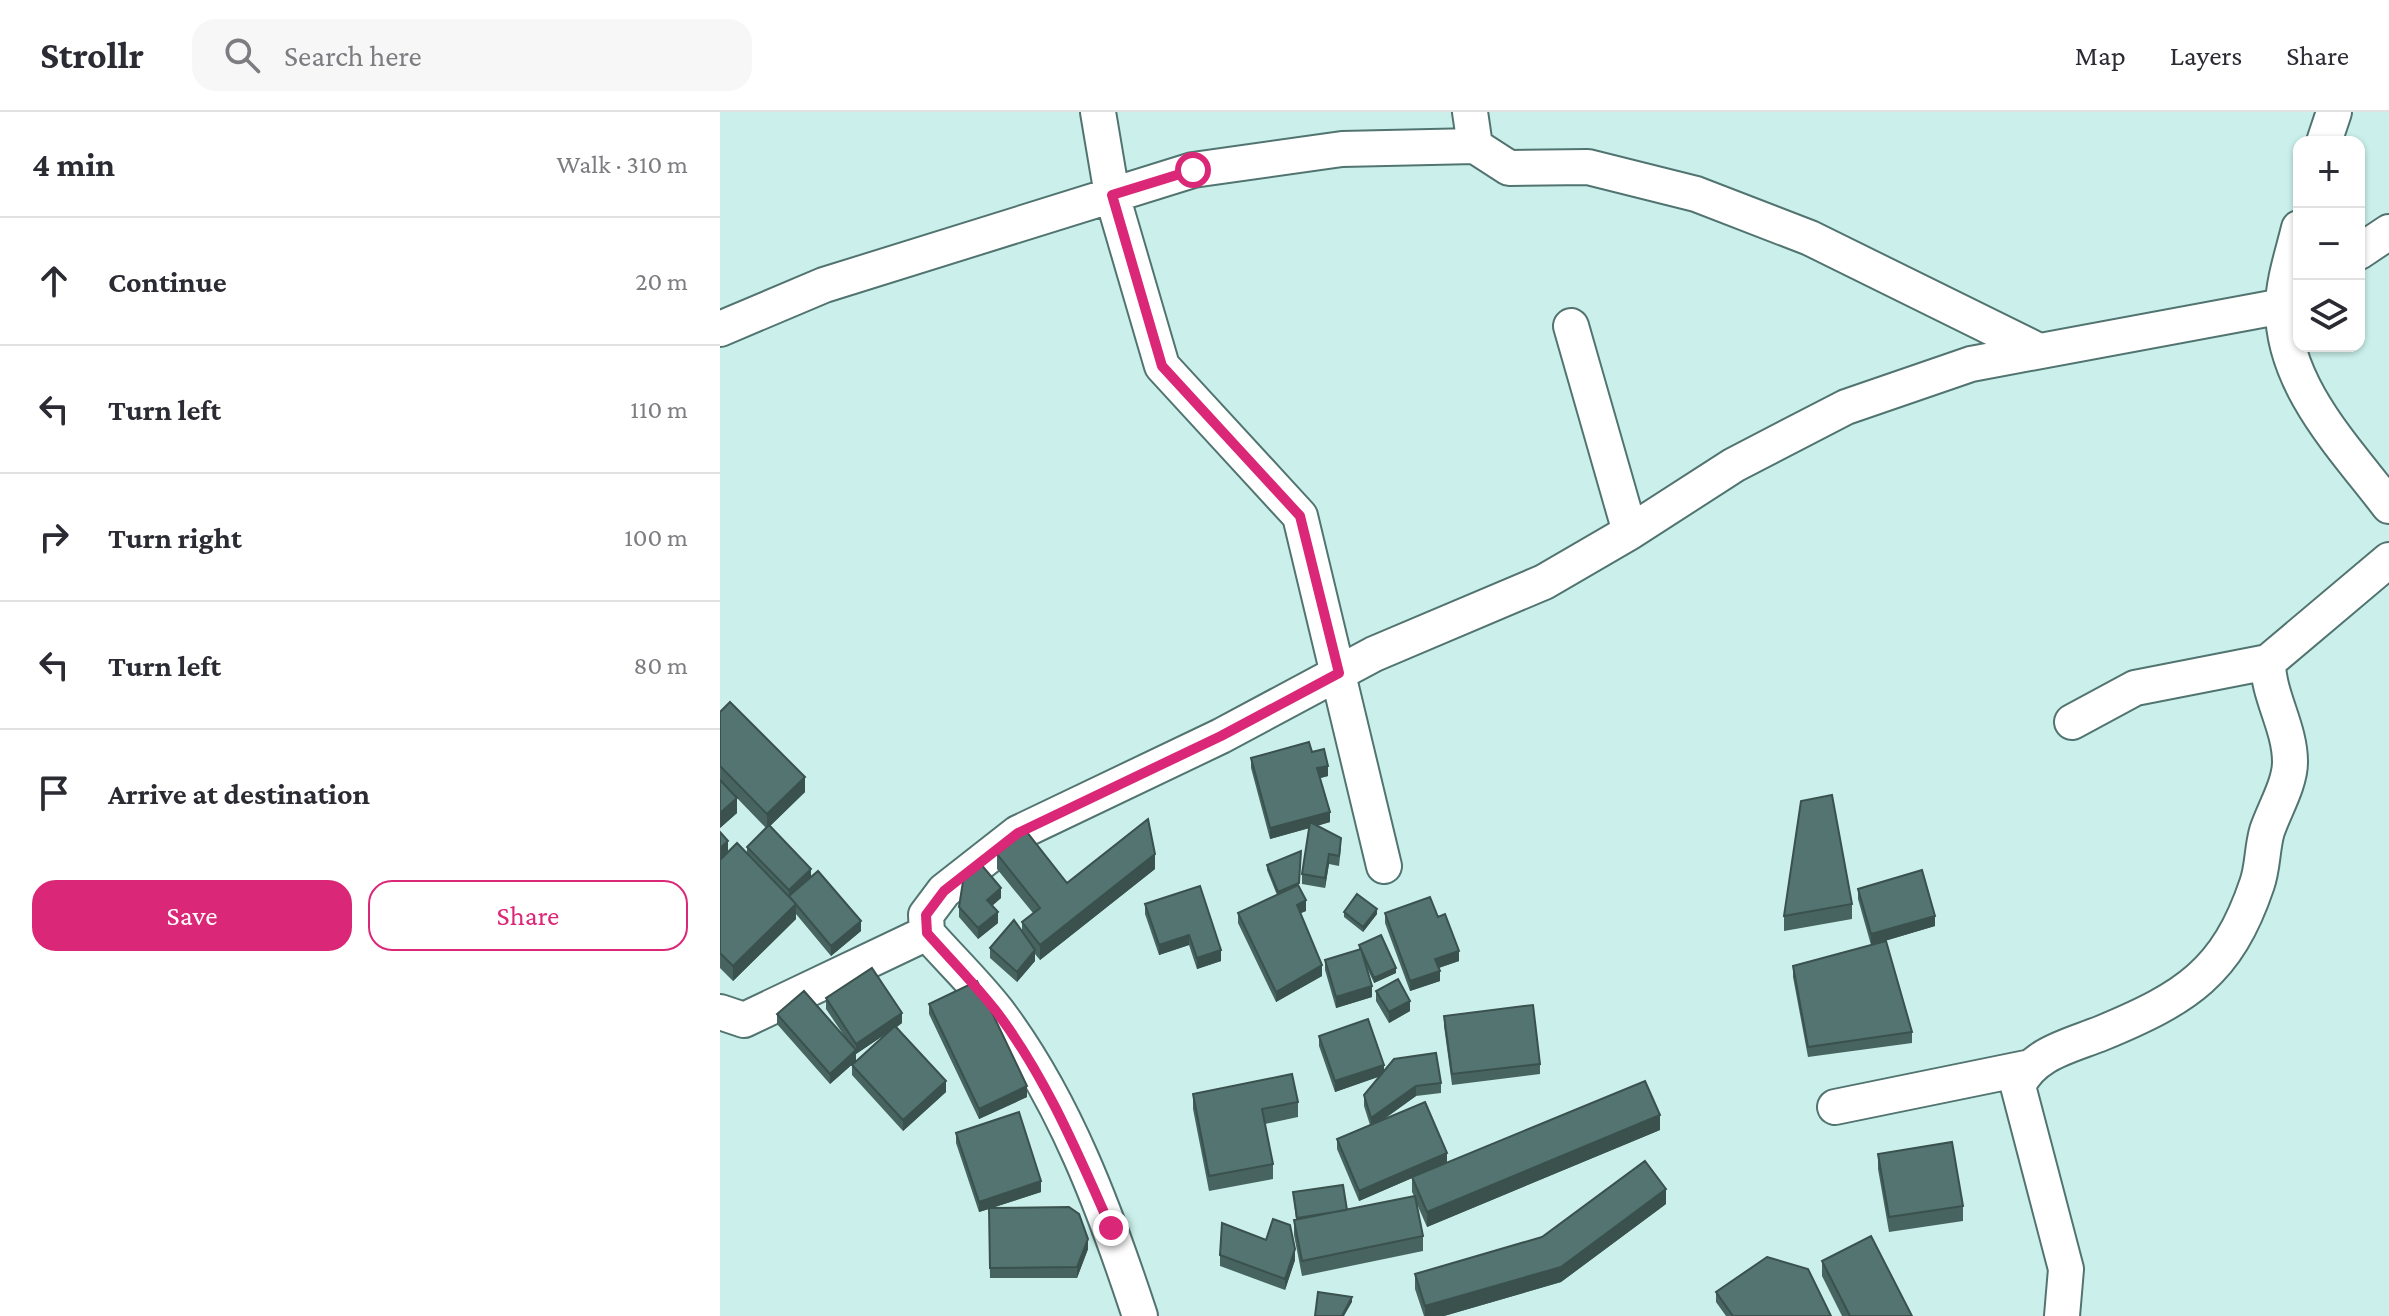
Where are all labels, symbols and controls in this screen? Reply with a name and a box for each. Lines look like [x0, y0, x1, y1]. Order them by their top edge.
search box [192, 19, 752, 91]
icon: search [220, 33, 264, 77]
text: Strollr [40, 34, 144, 76]
text: Search here [284, 39, 422, 72]
text: Map [2075, 40, 2126, 71]
text: Layers [2170, 40, 2242, 71]
text: Share [2286, 40, 2349, 71]
map controls [2293, 136, 2365, 352]
button: + [2293, 136, 2365, 208]
text: 4 min [32, 146, 115, 183]
text: Walk · 310 m [557, 150, 688, 179]
route start [1175, 152, 1211, 188]
button: − [2293, 208, 2365, 280]
icon: ahead [32, 259, 76, 303]
text: Continue [108, 265, 227, 298]
text: 20 m [635, 267, 688, 296]
button: layers [2293, 280, 2365, 352]
icon: left [32, 387, 76, 431]
text: Turn left [108, 393, 221, 426]
text: 110 m [630, 395, 688, 424]
icon: right [32, 515, 76, 559]
text: Turn right [108, 521, 242, 554]
text: 100 m [624, 523, 688, 552]
icon: left [32, 643, 76, 687]
text: Turn left [108, 649, 221, 682]
text: 80 m [634, 651, 688, 680]
icon: arrive [32, 771, 76, 815]
text: Arrive at destination [108, 777, 370, 810]
button: Save [32, 880, 352, 951]
button: Share [368, 880, 688, 951]
route end [1093, 1210, 1129, 1246]

